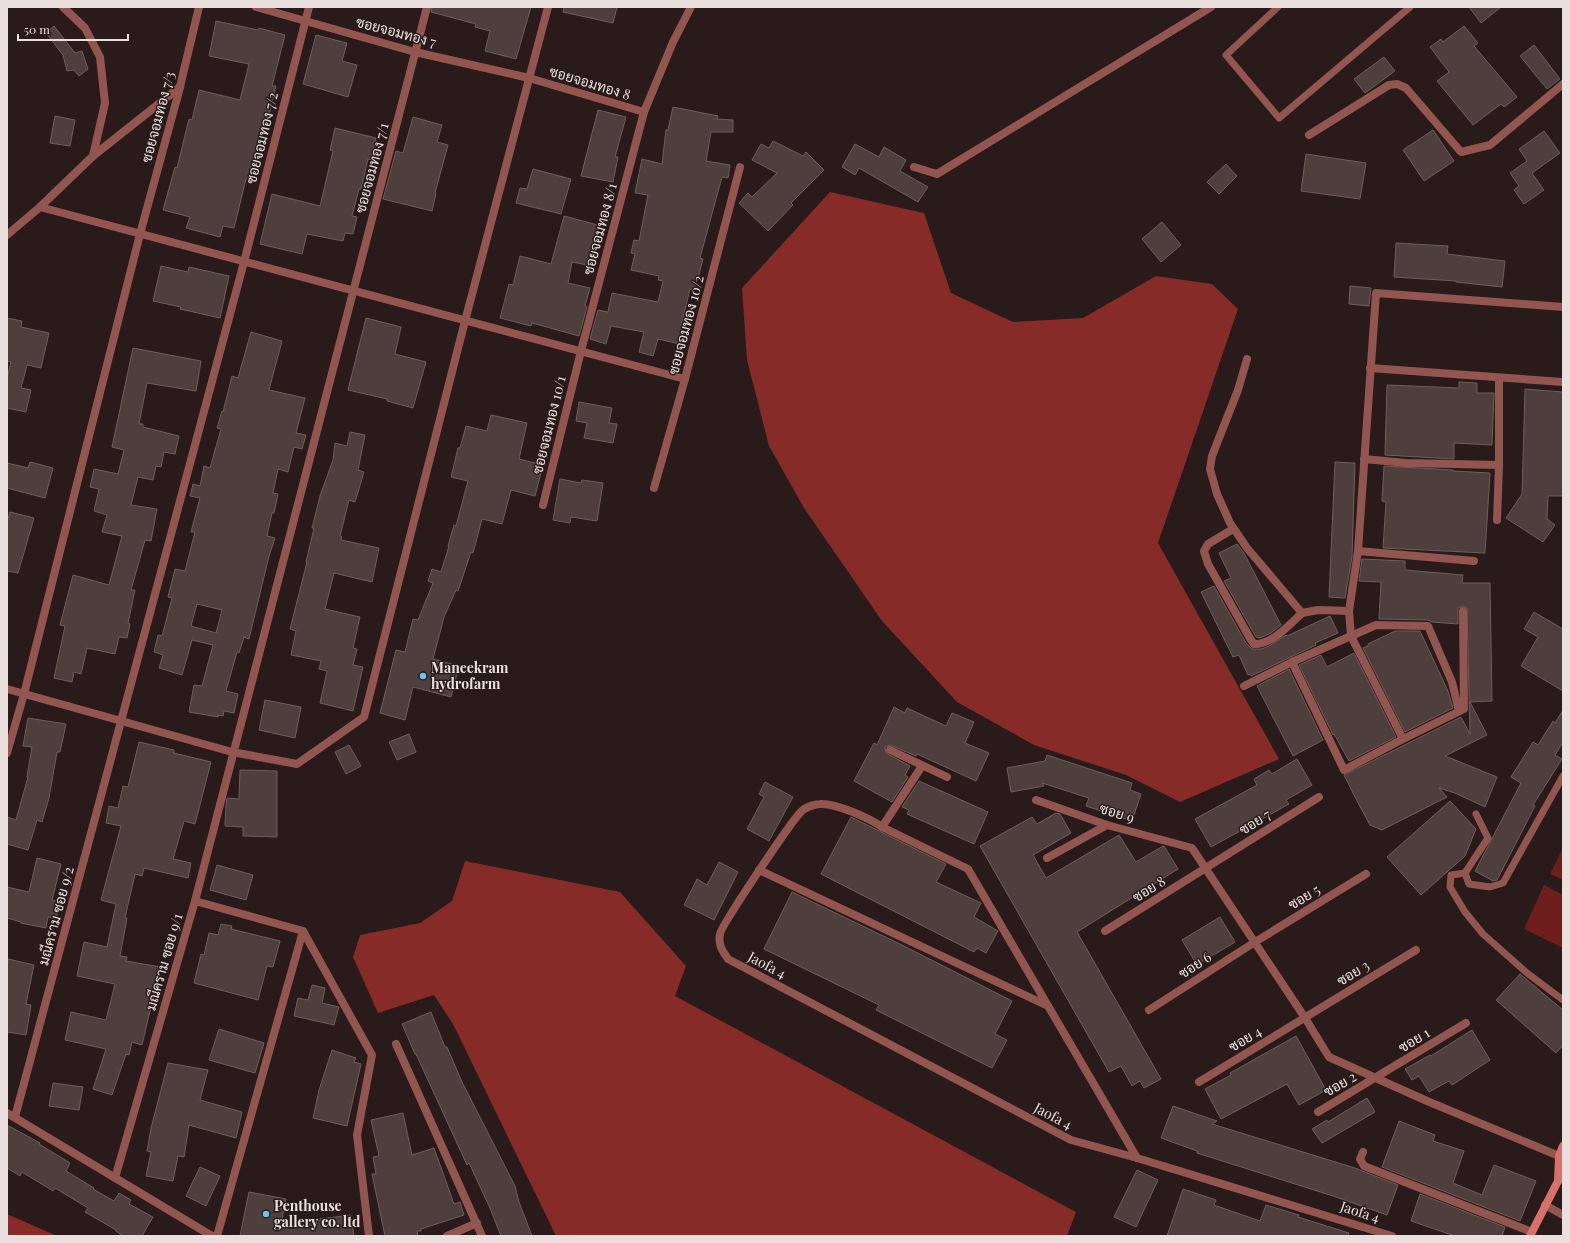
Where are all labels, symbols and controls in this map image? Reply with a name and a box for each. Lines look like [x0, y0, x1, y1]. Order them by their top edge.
street label: ซอยจอมทอง 7 [354, 12, 439, 51]
scale bar [18, 16, 128, 42]
text: 50 m [24, 21, 50, 37]
street label: ซอยจอมทอง 8 [547, 61, 633, 104]
street label: ซอยจอมทอง 7/3 [136, 69, 179, 164]
street label: ซอยจอมทอง 7/2 [241, 90, 282, 186]
street label: ซอยจอมทอง 7/1 [350, 121, 393, 215]
street label: ซอยจอมทอง 8/1 [578, 181, 621, 277]
street label: ซอยจอมทอง 10/2 [663, 273, 708, 377]
street label: ซอยจอมทอง 10/1 [527, 374, 570, 476]
place label: Maneekram hydrofarm [431, 658, 509, 693]
marker: Maneekram hydrofarm [418, 671, 428, 681]
street label: ซอย 9 [1097, 798, 1137, 827]
street label: ซอย 7 [1235, 804, 1274, 839]
street label: มณีคราม ซอย 9/2 [33, 864, 78, 967]
street label: ซอย 8 [1129, 871, 1169, 906]
street label: ซอย 5 [1284, 880, 1323, 914]
street label: มณีคราม ซอย 9/1 [141, 911, 186, 1013]
street label: Jaofa 4 [744, 946, 790, 982]
street label: ซอย 6 [1175, 947, 1215, 982]
street label: ซอย 3 [1333, 956, 1372, 990]
street label: ซอย 4 [1225, 1021, 1265, 1056]
street label: ซอย 1 [1394, 1023, 1433, 1056]
street label: ซอย 2 [1320, 1066, 1360, 1101]
street label: Jaofa 4 [1030, 1097, 1076, 1133]
place label: Penthouse gallery co. ltd [274, 1196, 361, 1231]
street label: Jaofa 4 [1337, 1196, 1382, 1227]
marker: Penthouse gallery co. ltd [261, 1209, 271, 1219]

